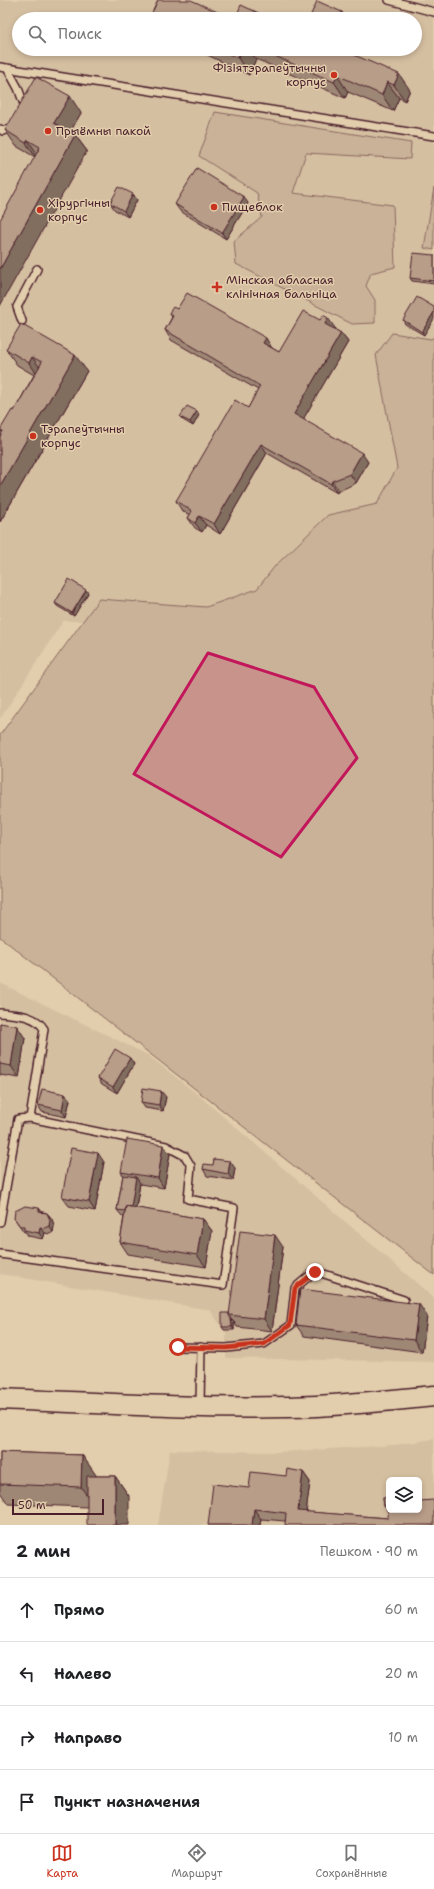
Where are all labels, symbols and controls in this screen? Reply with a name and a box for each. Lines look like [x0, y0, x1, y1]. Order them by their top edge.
search box [12, 12, 422, 56]
icon: search [26, 23, 48, 45]
text: Поиск [58, 24, 102, 44]
place label: Фізіятэрапеўтычны корпус [213, 60, 326, 90]
marker: Фізіятэрапеўтычны корпус [329, 70, 339, 80]
place label: Прыёмны пакой [56, 123, 151, 139]
marker: Прыёмны пакой [43, 126, 53, 136]
place label: Хірургічны корпус [48, 195, 110, 225]
place label: Пищеблок [222, 199, 283, 215]
marker: Пищеблок [209, 202, 219, 212]
marker: Хірургічны корпус [35, 205, 45, 215]
place label: Мінская абласная клінічная бальніца [226, 272, 337, 302]
marker: Мінская абласная клінічная бальніца [211, 281, 223, 293]
place label: Тэрапеўтычны корпус [41, 421, 125, 451]
marker: Тэрапеўтычны корпус [28, 431, 38, 441]
route end [306, 1263, 324, 1281]
route start [169, 1338, 187, 1356]
map controls [386, 1477, 422, 1513]
button: layers [386, 1477, 422, 1513]
scale bar [12, 1497, 104, 1516]
text: 50 m [18, 1498, 46, 1513]
text: 2 мин [16, 1540, 71, 1562]
text: Пешком · 90 m [320, 1543, 418, 1560]
icon: ahead [16, 1599, 38, 1621]
text: Прямо [54, 1600, 104, 1620]
text: 60 m [385, 1601, 418, 1618]
icon: left [16, 1663, 38, 1685]
text: Налево [54, 1664, 112, 1684]
text: 20 m [385, 1665, 418, 1682]
icon: right [16, 1727, 38, 1749]
text: Направо [54, 1728, 122, 1748]
text: 10 m [388, 1729, 418, 1746]
icon: arrive [16, 1791, 38, 1813]
text: Пункт назначения [54, 1792, 200, 1812]
tab: Карта [47, 1842, 78, 1881]
tab: Маршрут [171, 1842, 222, 1881]
tab: Сохранённые [316, 1842, 387, 1881]

